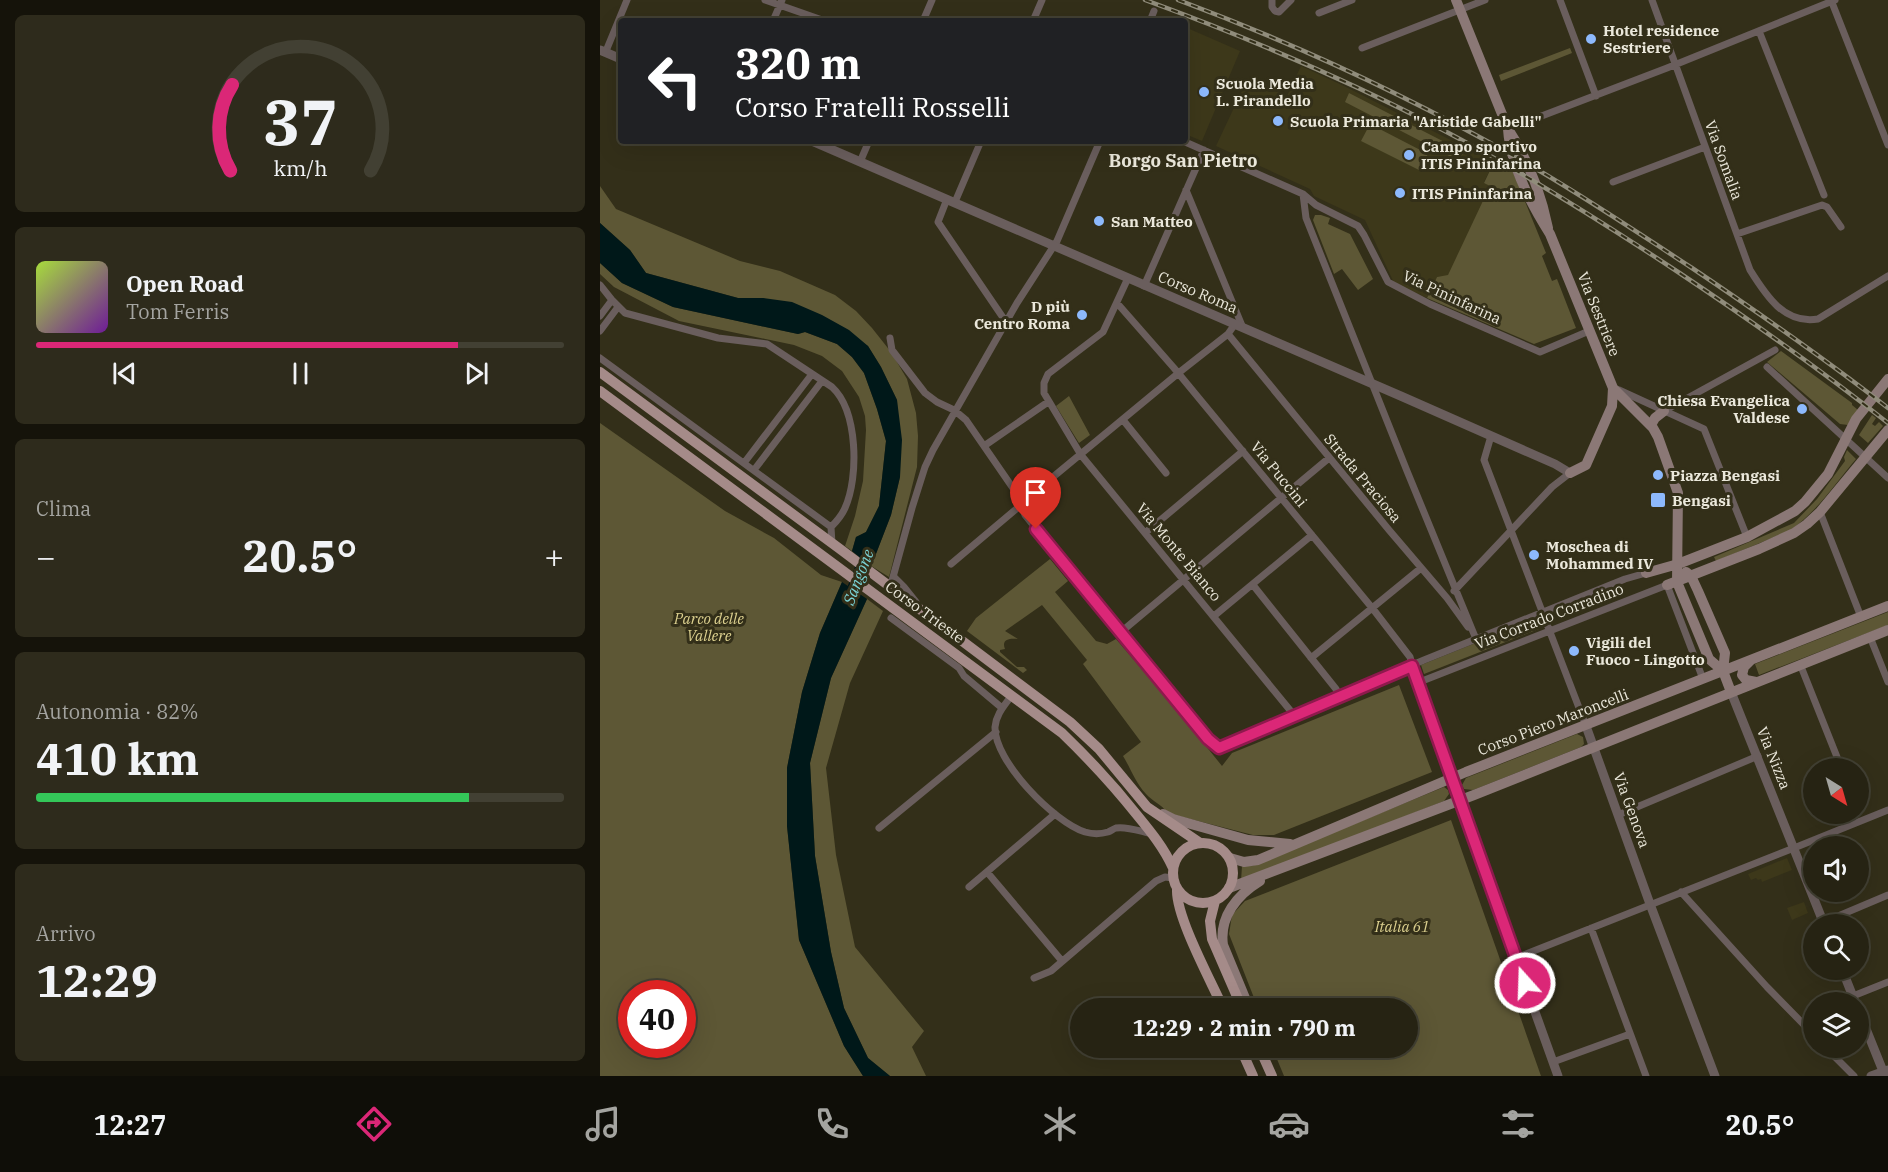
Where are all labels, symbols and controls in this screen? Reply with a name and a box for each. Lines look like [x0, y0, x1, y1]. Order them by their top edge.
place label: Hotel residence Sestriere [1603, 21, 1719, 57]
marker: Hotel residence Sestriere [1584, 32, 1598, 46]
text: 320 m [735, 36, 861, 91]
icon: left [636, 42, 714, 120]
place label: Scuola Media L. Pirandello [1216, 74, 1314, 110]
text: 37 [263, 81, 337, 162]
marker: Scuola Media L. Pirandello [1197, 85, 1211, 99]
text: Corso Fratelli Rosselli [735, 89, 1010, 124]
place label: Scuola Primaria "Aristide Gabelli" [1290, 112, 1542, 131]
marker: Scuola Primaria "Aristide Gabelli" [1271, 114, 1285, 128]
street label: Via Somalia [1701, 118, 1747, 202]
place label: Campo sportivo ITIS Pininfarina [1421, 137, 1542, 173]
marker: Campo sportivo ITIS Pininfarina [1402, 148, 1416, 162]
district label: Borgo San Pietro [1109, 149, 1257, 172]
text: km/h [273, 154, 327, 182]
place label: ITIS Pininfarina [1412, 184, 1533, 203]
marker: ITIS Pininfarina [1393, 186, 1407, 200]
place label: San Matteo [1111, 212, 1193, 231]
marker: San Matteo [1092, 214, 1106, 228]
street label: Via Pininfarina [1400, 266, 1504, 328]
street label: Corso Roma [1155, 267, 1241, 317]
text: Open Road [126, 269, 244, 298]
street label: Via Sestriere [1573, 269, 1625, 359]
place label: D più Centro Roma [974, 297, 1070, 333]
text: Tom Ferris [126, 298, 229, 325]
marker: D più Centro Roma [1075, 308, 1089, 322]
icon: previous [108, 357, 141, 390]
icon: pause [284, 357, 317, 390]
icon: next [460, 357, 493, 390]
place label: Chiesa Evangelica Valdese [1657, 391, 1790, 427]
marker: Chiesa Evangelica Valdese [1795, 402, 1809, 416]
street label: Strada Praciosa [1320, 430, 1406, 526]
street label: Via Puccini [1247, 437, 1311, 511]
place label: Piazza Bengasi [1670, 466, 1780, 485]
pin [1010, 467, 1061, 529]
marker: Piazza Bengasi [1651, 468, 1665, 482]
icon: arrive [1019, 476, 1052, 509]
marker: Bengasi [1649, 491, 1667, 509]
place label: Bengasi [1672, 491, 1731, 510]
text: Clima [36, 495, 91, 522]
street label: Via Monte Bianco [1132, 499, 1226, 605]
text: 20.5° [243, 526, 357, 584]
text: − [36, 535, 56, 578]
text: + [544, 535, 564, 578]
place label: Moschea di Mohammed IV [1546, 537, 1654, 573]
water label: Sangone [838, 546, 878, 609]
marker: Moschea di Mohammed IV [1527, 548, 1541, 562]
street label: Corso Trieste [882, 577, 968, 647]
street label: Via Corrado Corradino [1472, 579, 1626, 653]
park label: Parco delle Vallere [673, 609, 744, 645]
place label: Vigili del Fuoco - Lingotto [1586, 633, 1705, 669]
marker: Vigili del Fuoco - Lingotto [1567, 644, 1581, 658]
street label: Corso Piero Maroncelli [1475, 684, 1631, 760]
text: Autonomia · 82% [36, 698, 198, 725]
street label: Via Nizza [1753, 724, 1795, 792]
text: 410 km [36, 729, 199, 787]
north arrow [1803, 758, 1869, 824]
map controls [1803, 758, 1869, 1058]
street label: Via Genova [1610, 770, 1654, 850]
button: sound [1803, 836, 1869, 902]
button: search [1803, 914, 1869, 980]
park label: Italia 61 [1374, 917, 1429, 936]
text: Arrivo [36, 920, 96, 947]
text: 12:29 [36, 951, 158, 1009]
position arrow [1493, 951, 1557, 1015]
speed limit sign: 40 [618, 980, 696, 1058]
button: layers [1803, 992, 1869, 1058]
text: 12:29 · 2 min · 790 m [1132, 1013, 1356, 1042]
icon: directions [353, 1103, 395, 1145]
icon: music [582, 1103, 624, 1145]
icon: phone [811, 1103, 853, 1145]
icon: climate [1039, 1103, 1081, 1145]
icon: car [1268, 1103, 1310, 1145]
icon: filters [1497, 1103, 1539, 1145]
text: 12:27 [93, 1107, 166, 1142]
text: 20.5° [1726, 1107, 1795, 1142]

